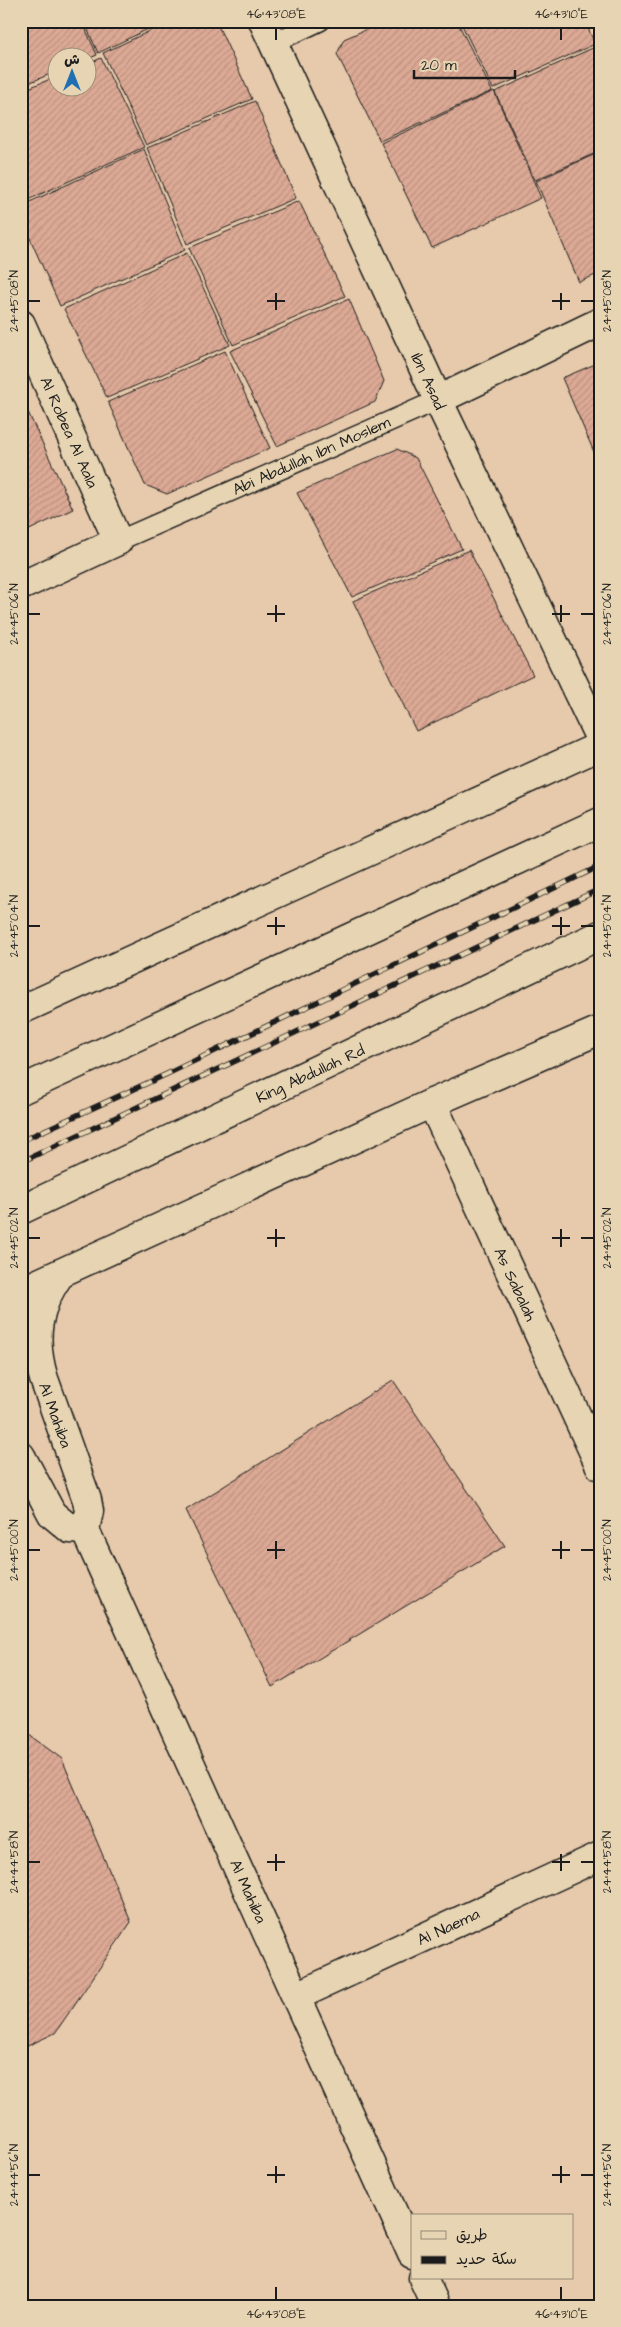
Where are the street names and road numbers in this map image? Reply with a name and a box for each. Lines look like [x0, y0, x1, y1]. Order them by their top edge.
street label: Ibn Asad [405, 349, 451, 413]
street label: Al Robea Al Aala [35, 373, 104, 492]
street label: Abi Abdullah Ibn Moslem [229, 411, 394, 501]
street label: King Abdullah Rd [253, 1039, 369, 1110]
street label: As Sabalah [488, 1244, 542, 1325]
street label: Al Mahiba [33, 1380, 77, 1451]
street label: Al Mahiba [224, 1856, 272, 1927]
street label: Al Naema [414, 1903, 483, 1951]

